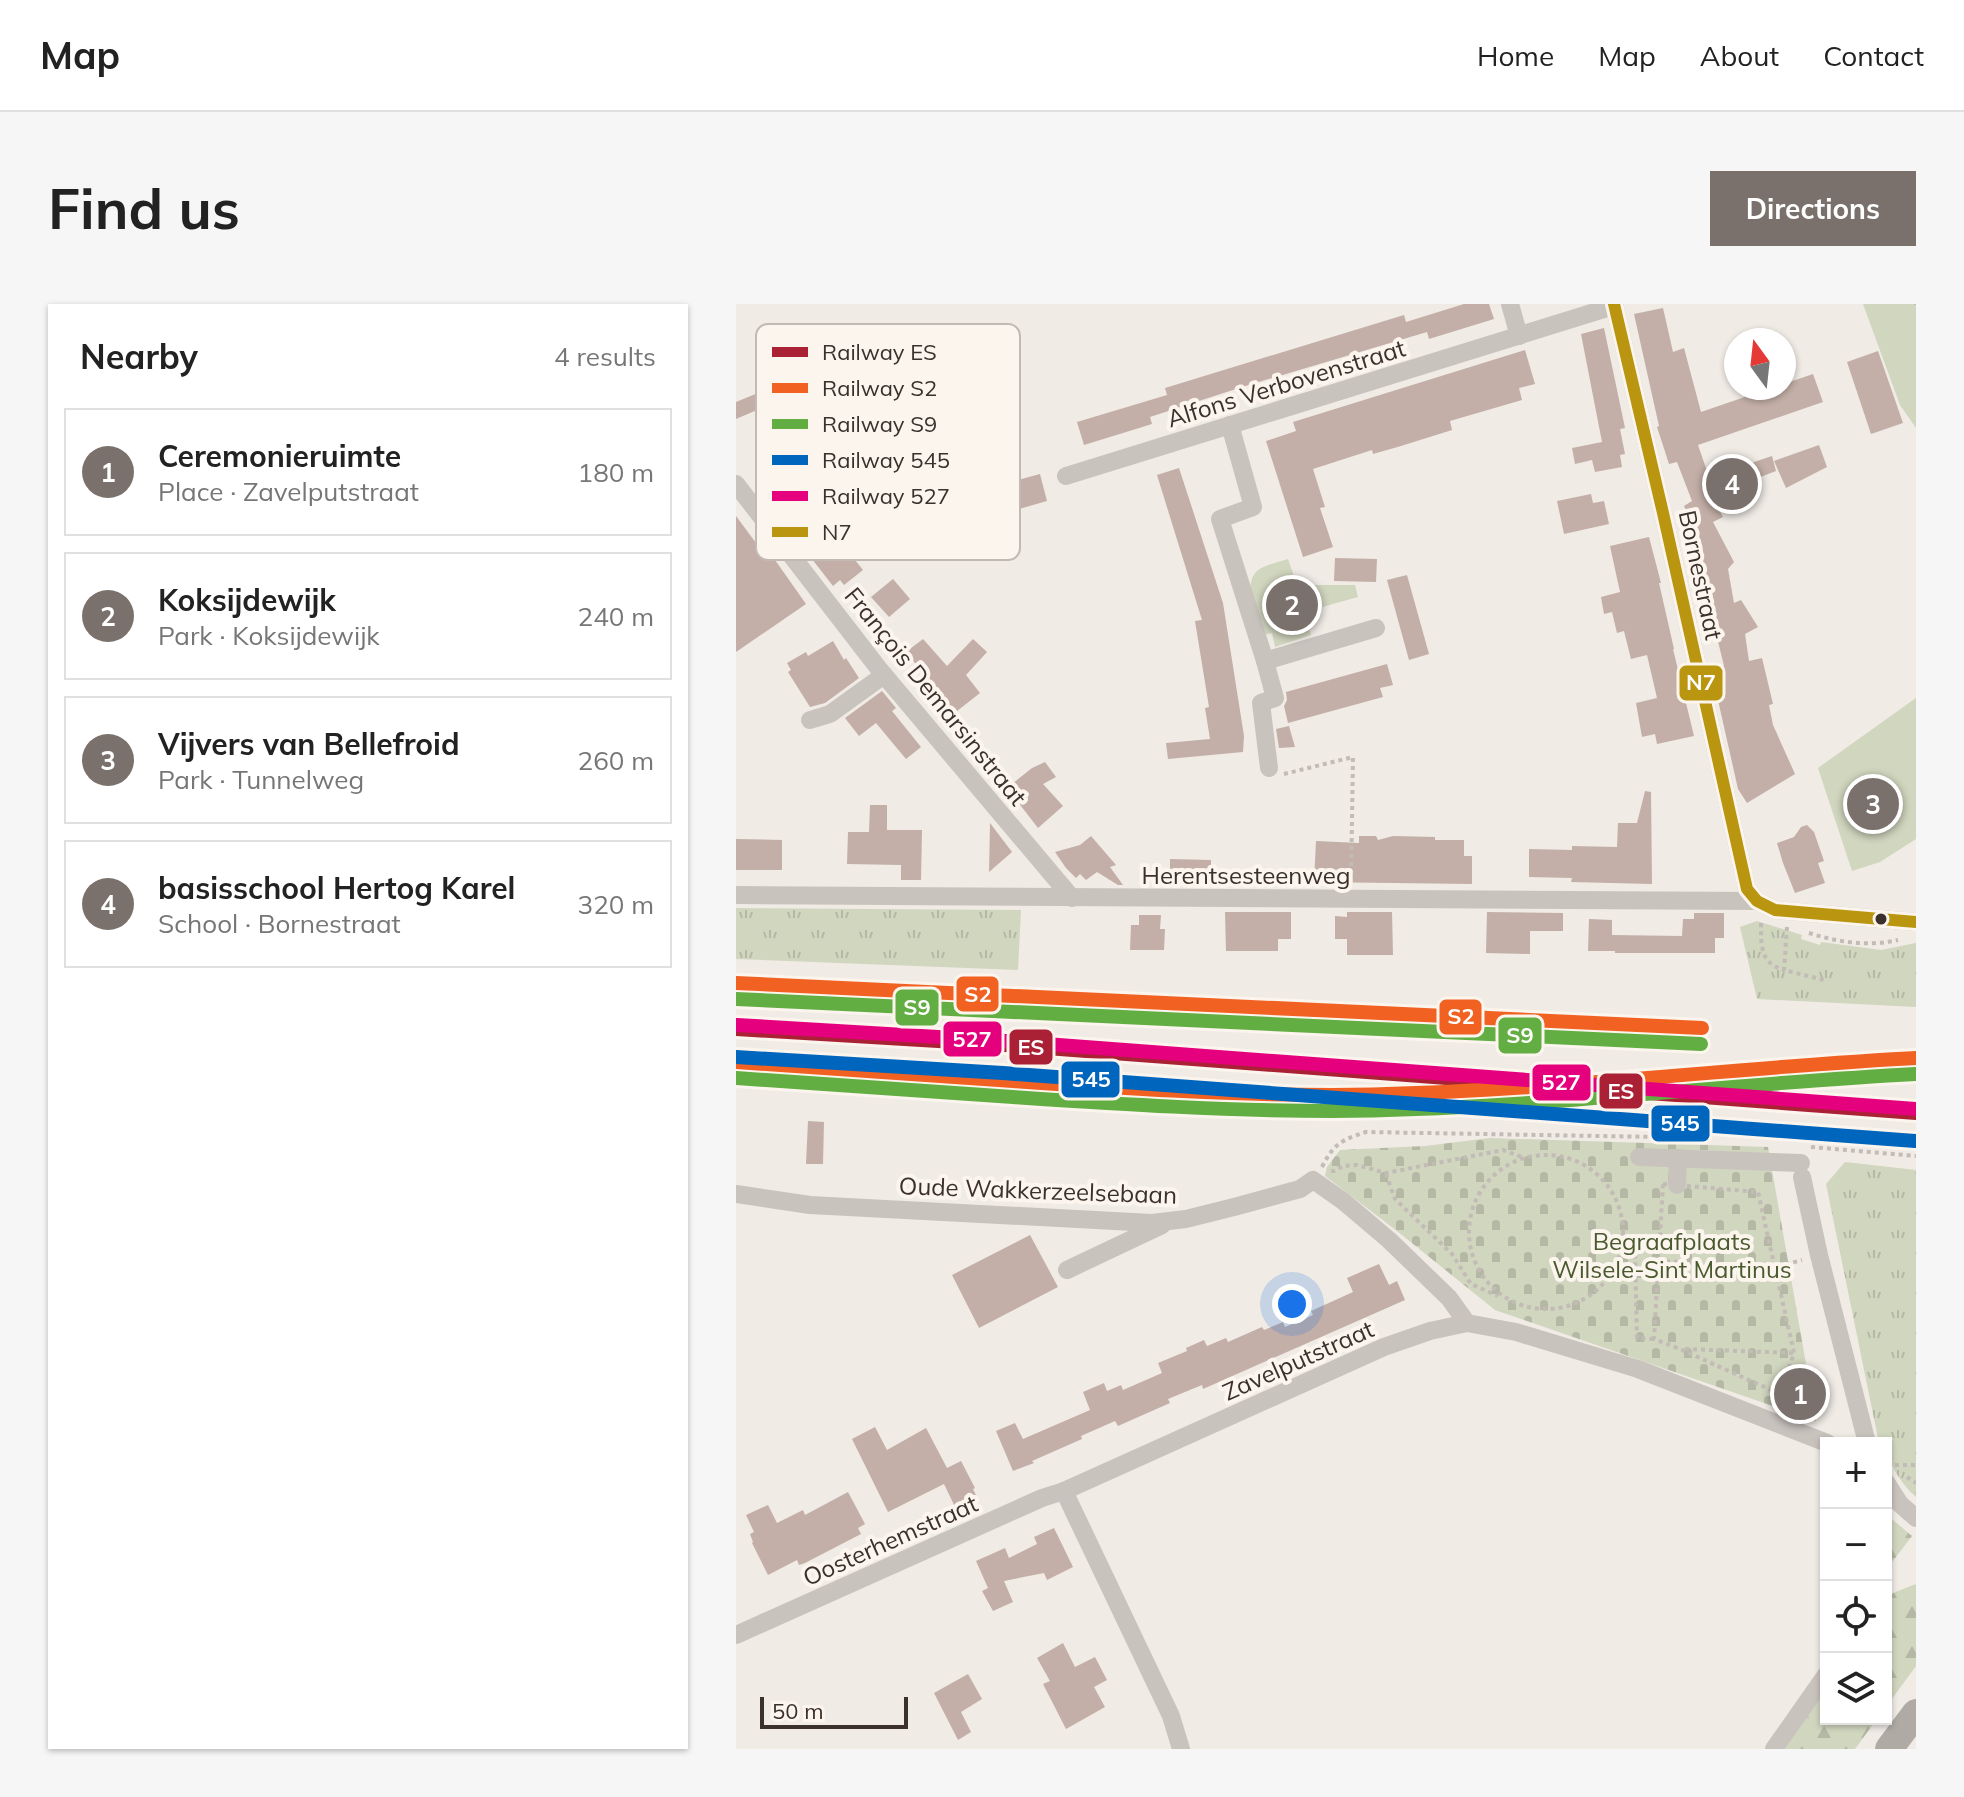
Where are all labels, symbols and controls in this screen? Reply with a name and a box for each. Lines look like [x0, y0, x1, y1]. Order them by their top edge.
text: Map [40, 31, 120, 79]
text: Home [1477, 38, 1554, 73]
text: Map [1598, 38, 1656, 73]
text: About [1700, 38, 1779, 73]
text: Contact [1823, 38, 1924, 73]
button: Directions [1710, 171, 1916, 246]
text: Find us [48, 173, 240, 243]
legend [756, 324, 1020, 560]
north arrow [1724, 328, 1796, 400]
street label: Alfons Verbovenstraat [1163, 332, 1409, 434]
text: Nearby [80, 335, 198, 378]
text: Railway ES [822, 338, 937, 366]
text: 4 results [554, 340, 656, 373]
text: Railway S2 [822, 374, 937, 402]
text: Railway S9 [822, 410, 937, 438]
text: Ceremonieruimte [158, 437, 401, 475]
text: Railway 545 [822, 446, 950, 474]
pin: 4 [1706, 454, 1758, 514]
text: 1 [100, 456, 116, 489]
text: 180 m [578, 456, 654, 489]
text: Place · Zavelputstraat [158, 475, 419, 508]
text: Railway 527 [822, 482, 950, 510]
street label: Bornestraat [1673, 507, 1729, 643]
text: N7 [822, 518, 852, 546]
pin: 2 [1266, 575, 1318, 635]
text: Koksijdewijk [158, 581, 336, 619]
street label: François Demarsinstraat [839, 581, 1033, 811]
text: 2 [100, 600, 116, 633]
text: 240 m [578, 600, 654, 633]
text: Park · Koksijdewijk [158, 619, 380, 652]
line badge: N7 [1678, 664, 1724, 702]
text: N7 [1686, 668, 1716, 696]
text: Vijvers van Bellefroid [158, 725, 460, 763]
text: 3 [100, 744, 116, 777]
text: 260 m [578, 744, 654, 777]
text: Park · Tunnelweg [158, 763, 364, 796]
pin: 3 [1847, 774, 1899, 834]
street label: Herentsesteenweg [1142, 860, 1350, 890]
text: basisschool Hertog Karel [158, 869, 515, 907]
text: 4 [100, 888, 116, 921]
text: 320 m [578, 888, 654, 921]
text: School · Bornestraat [158, 907, 401, 940]
unlabelled marker [1873, 911, 1889, 927]
line badge: S2 [955, 975, 1000, 1013]
text: S2 [964, 980, 992, 1008]
line badge: S9 [894, 988, 940, 1027]
text: S9 [903, 993, 931, 1021]
line badge: S2 [1438, 998, 1483, 1036]
text: S2 [1447, 1002, 1475, 1030]
line badge: S9 [1497, 1016, 1543, 1055]
line badge: 527 [942, 1020, 1003, 1058]
text: S9 [1506, 1021, 1534, 1049]
text: 527 [952, 1025, 992, 1053]
line badge: ES [1008, 1028, 1054, 1066]
text: ES [1017, 1033, 1045, 1061]
line badge: 545 [1060, 1060, 1121, 1099]
line badge: 527 [1531, 1063, 1592, 1102]
text: 545 [1071, 1065, 1111, 1093]
text: 527 [1541, 1068, 1581, 1096]
line badge: ES [1598, 1072, 1644, 1110]
text: ES [1607, 1077, 1635, 1105]
line badge: 545 [1650, 1104, 1711, 1143]
text: 545 [1660, 1109, 1700, 1137]
street label: Oude Wakkerzeelsebaan [898, 1170, 1178, 1210]
park label: Begraafplaats Wilsele-Sint Martinus [1552, 1226, 1792, 1284]
your location [1272, 1284, 1312, 1324]
street label: Zavelputstraat [1218, 1313, 1378, 1407]
pin: 1 [1774, 1364, 1826, 1424]
map controls [1820, 1437, 1892, 1725]
button: + [1820, 1437, 1892, 1509]
street label: Oosterhemstraat [798, 1488, 982, 1592]
button: − [1820, 1509, 1892, 1581]
button: locate [1820, 1581, 1892, 1653]
button: layers [1820, 1653, 1892, 1725]
scale bar [760, 1693, 908, 1729]
text: 50 m [772, 1697, 823, 1725]

